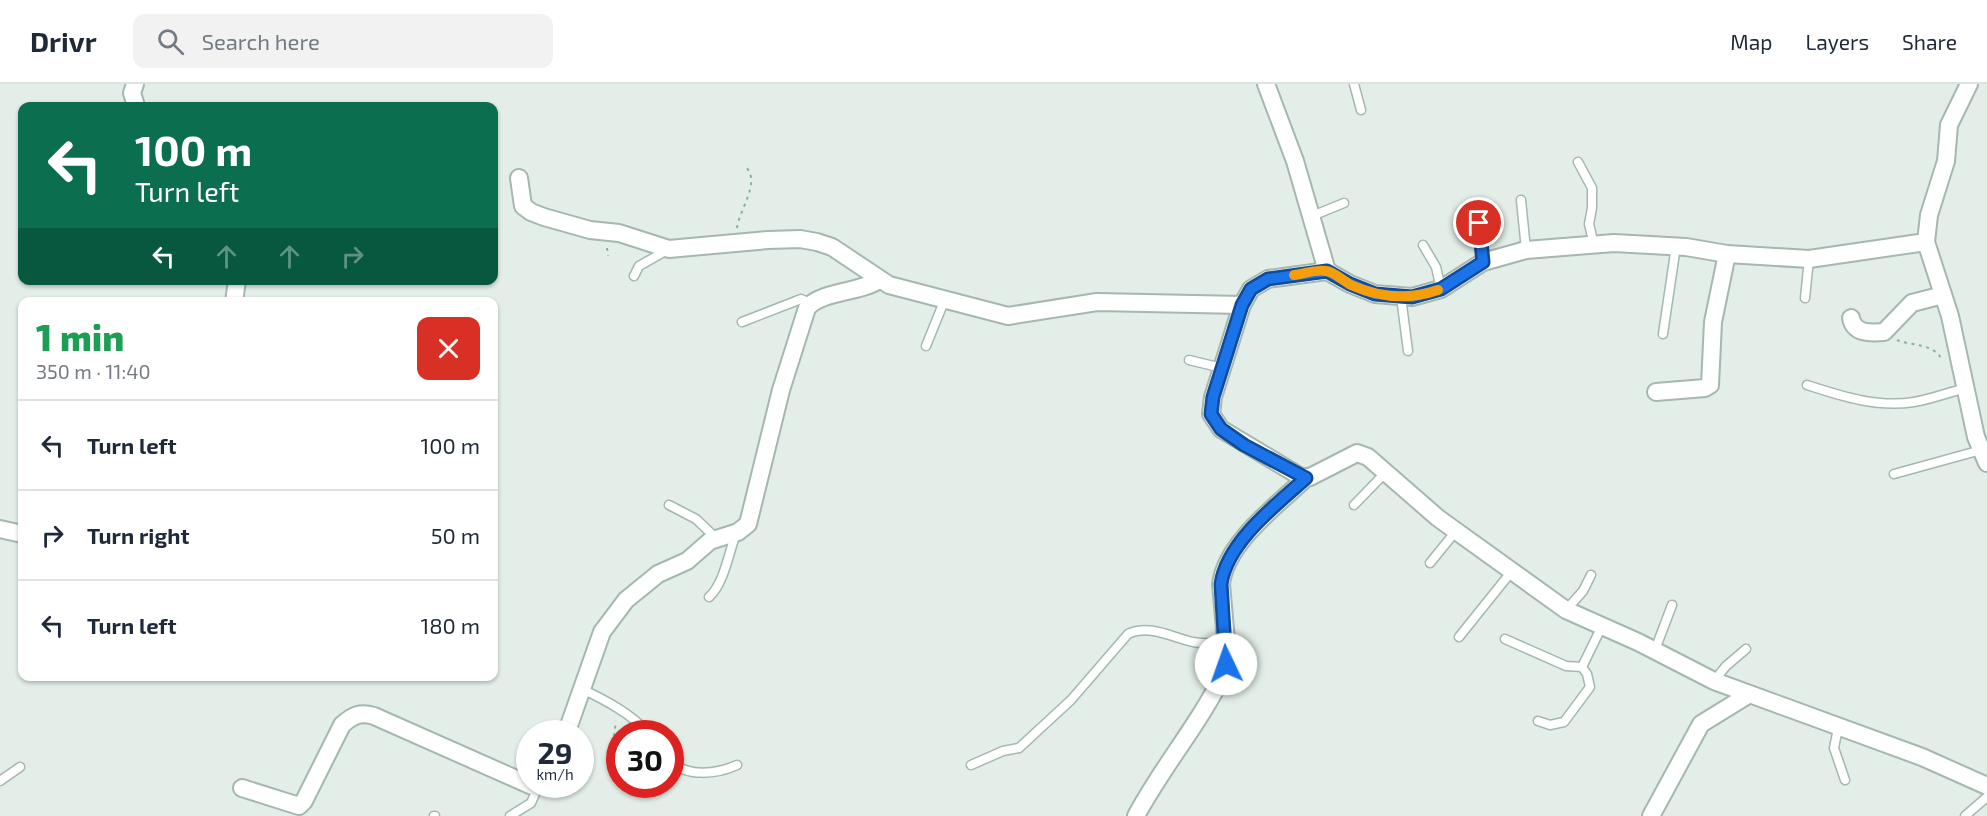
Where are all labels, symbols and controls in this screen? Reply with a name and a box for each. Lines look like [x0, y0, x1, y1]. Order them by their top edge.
search box [133, 14, 553, 68]
text: Drivr [30, 24, 97, 58]
icon: search [154, 25, 187, 58]
text: Search here [202, 28, 320, 54]
text: Map [1730, 29, 1772, 54]
text: Layers [1805, 29, 1869, 54]
text: Share [1902, 29, 1957, 54]
text: 100 m [135, 124, 252, 174]
icon: left [36, 126, 114, 204]
text: Turn left [135, 175, 239, 207]
pin [1453, 197, 1504, 248]
icon: arrive [1462, 206, 1495, 239]
icon: left [147, 240, 180, 273]
icon: ahead [210, 240, 243, 273]
icon: ahead [273, 240, 306, 273]
icon: right [336, 240, 369, 273]
text: 1 min [36, 315, 124, 358]
button: close [417, 317, 480, 380]
text: 350 m · 11:40 [36, 359, 151, 383]
icon: left [36, 429, 69, 462]
text: Turn left [87, 432, 176, 458]
text: 100 m [421, 432, 480, 458]
icon: right [36, 519, 69, 552]
text: Turn right [87, 522, 189, 548]
text: 50 m [431, 522, 480, 548]
icon: left [36, 609, 69, 642]
text: Turn left [87, 612, 176, 638]
text: 180 m [420, 612, 480, 638]
position arrow [1194, 632, 1258, 696]
speed limit sign: 30 [606, 720, 684, 798]
text: 29 [537, 734, 573, 770]
text: km/h [536, 765, 574, 783]

